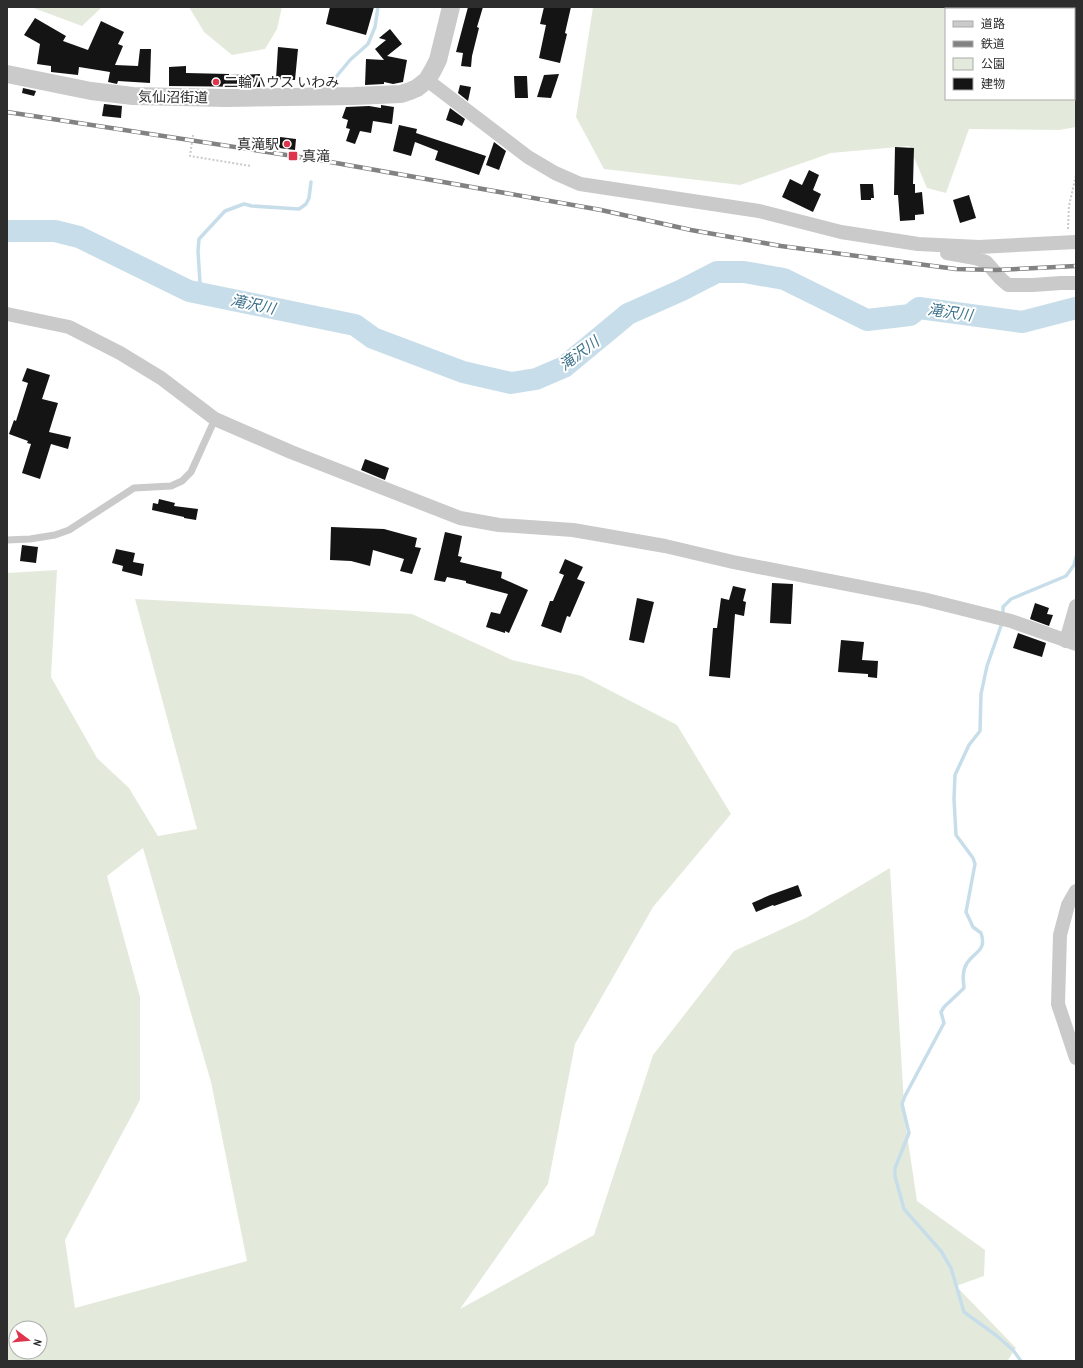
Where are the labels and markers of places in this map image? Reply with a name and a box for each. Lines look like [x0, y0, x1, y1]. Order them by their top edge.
place label: 二輪ハウス いわみ [224, 73, 339, 91]
marker: 二輪ハウス いわみ [211, 77, 221, 87]
place label: 真滝駅 [237, 135, 279, 153]
marker: 真滝駅 [282, 139, 292, 149]
place label: 真滝 [302, 147, 330, 165]
marker: 真滝 [287, 150, 299, 162]

